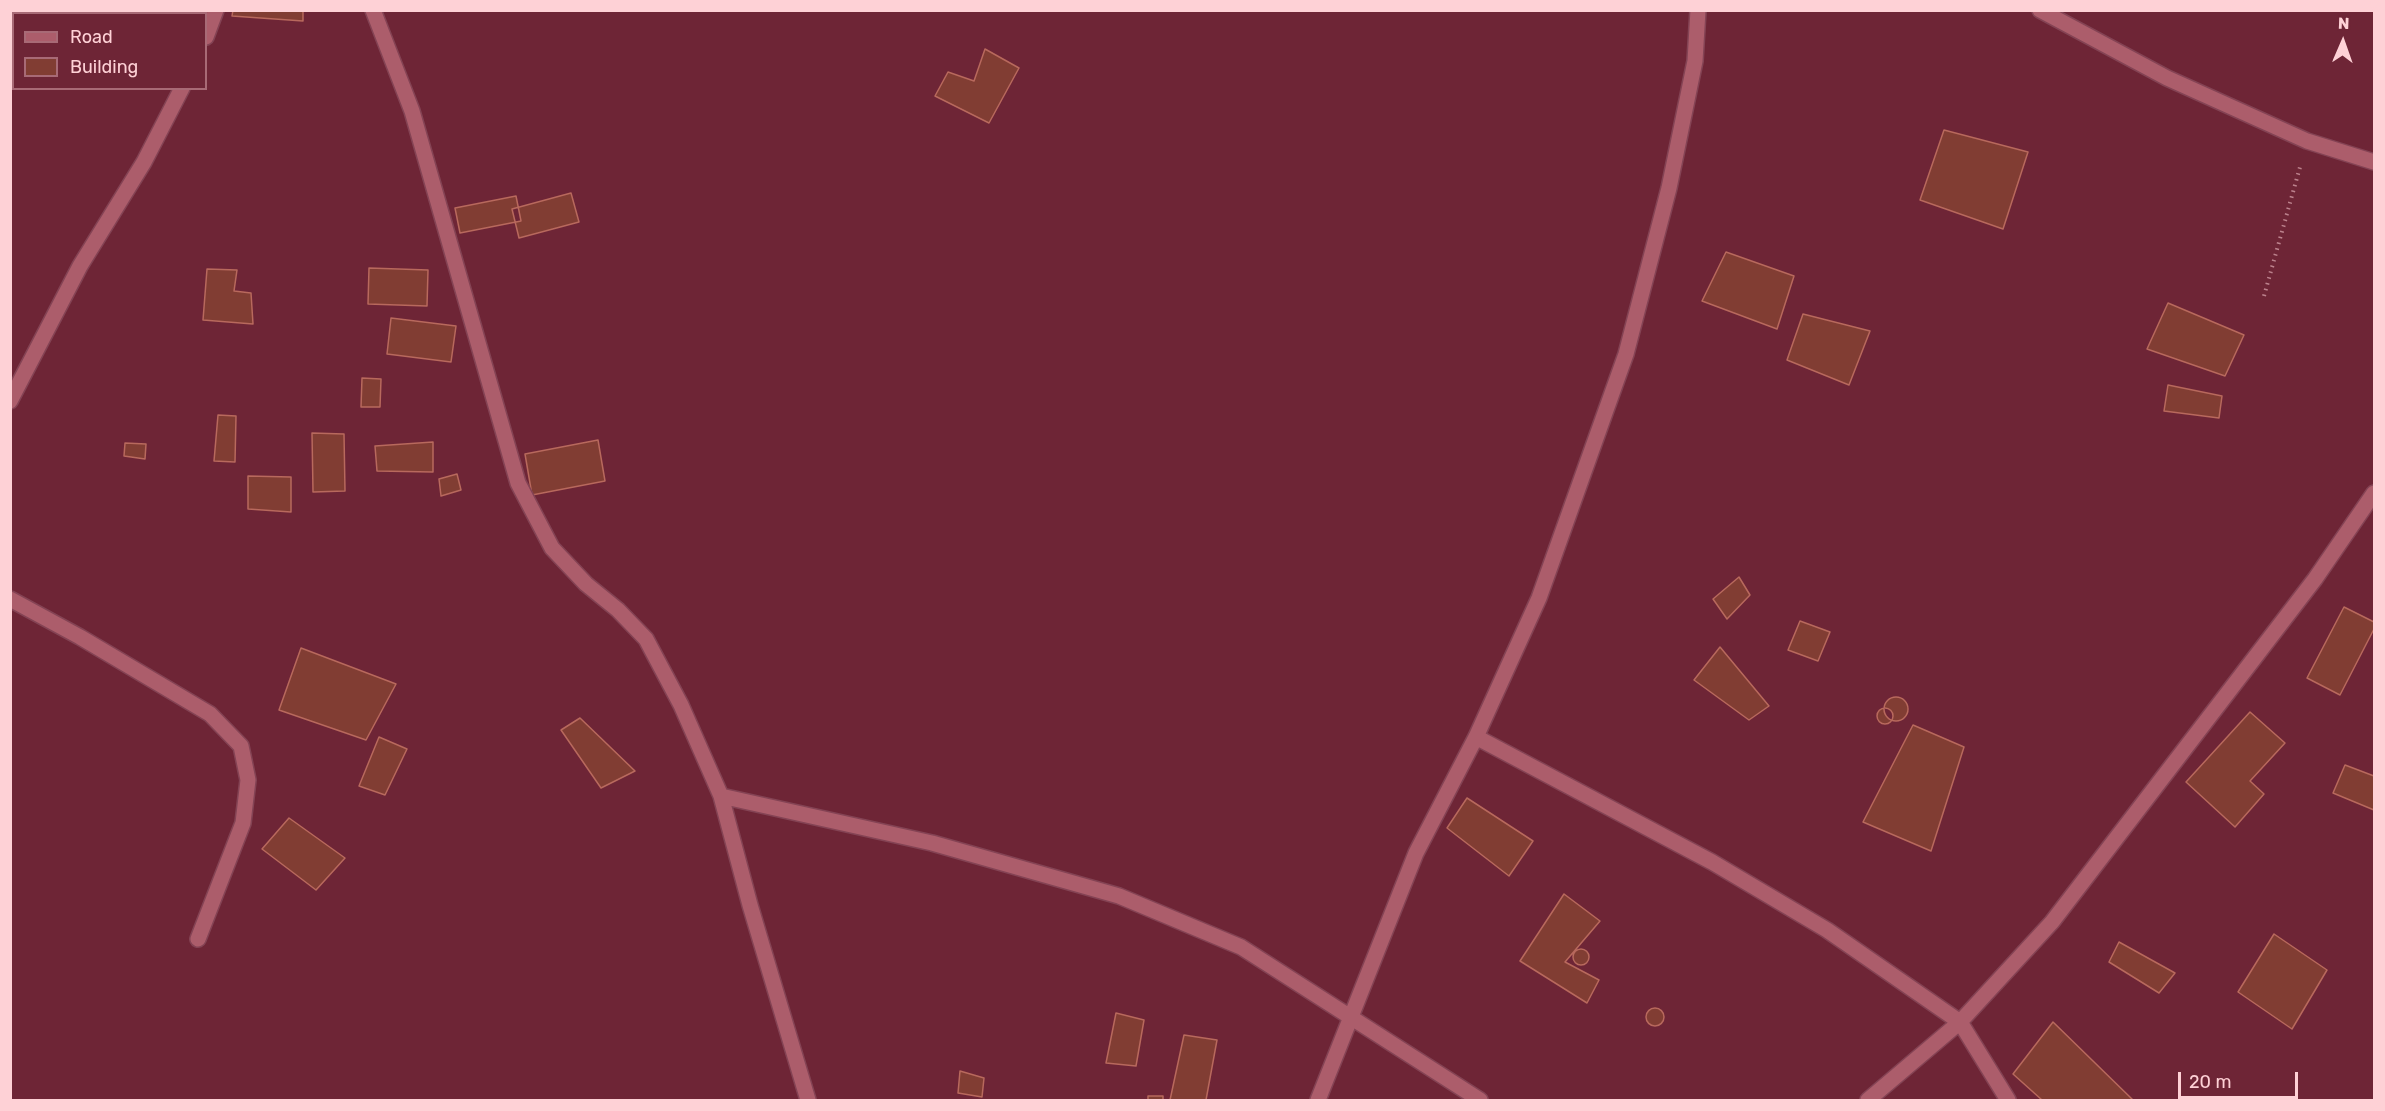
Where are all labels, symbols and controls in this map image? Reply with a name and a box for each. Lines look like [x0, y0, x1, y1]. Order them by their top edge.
legend [12, 12, 207, 90]
north arrow [2313, 12, 2373, 72]
text: N [2338, 14, 2350, 33]
text: Road [70, 26, 113, 48]
text: Building [70, 56, 138, 78]
scale bar [2181, 1060, 2301, 1098]
text: 20 m [2189, 1071, 2231, 1093]

